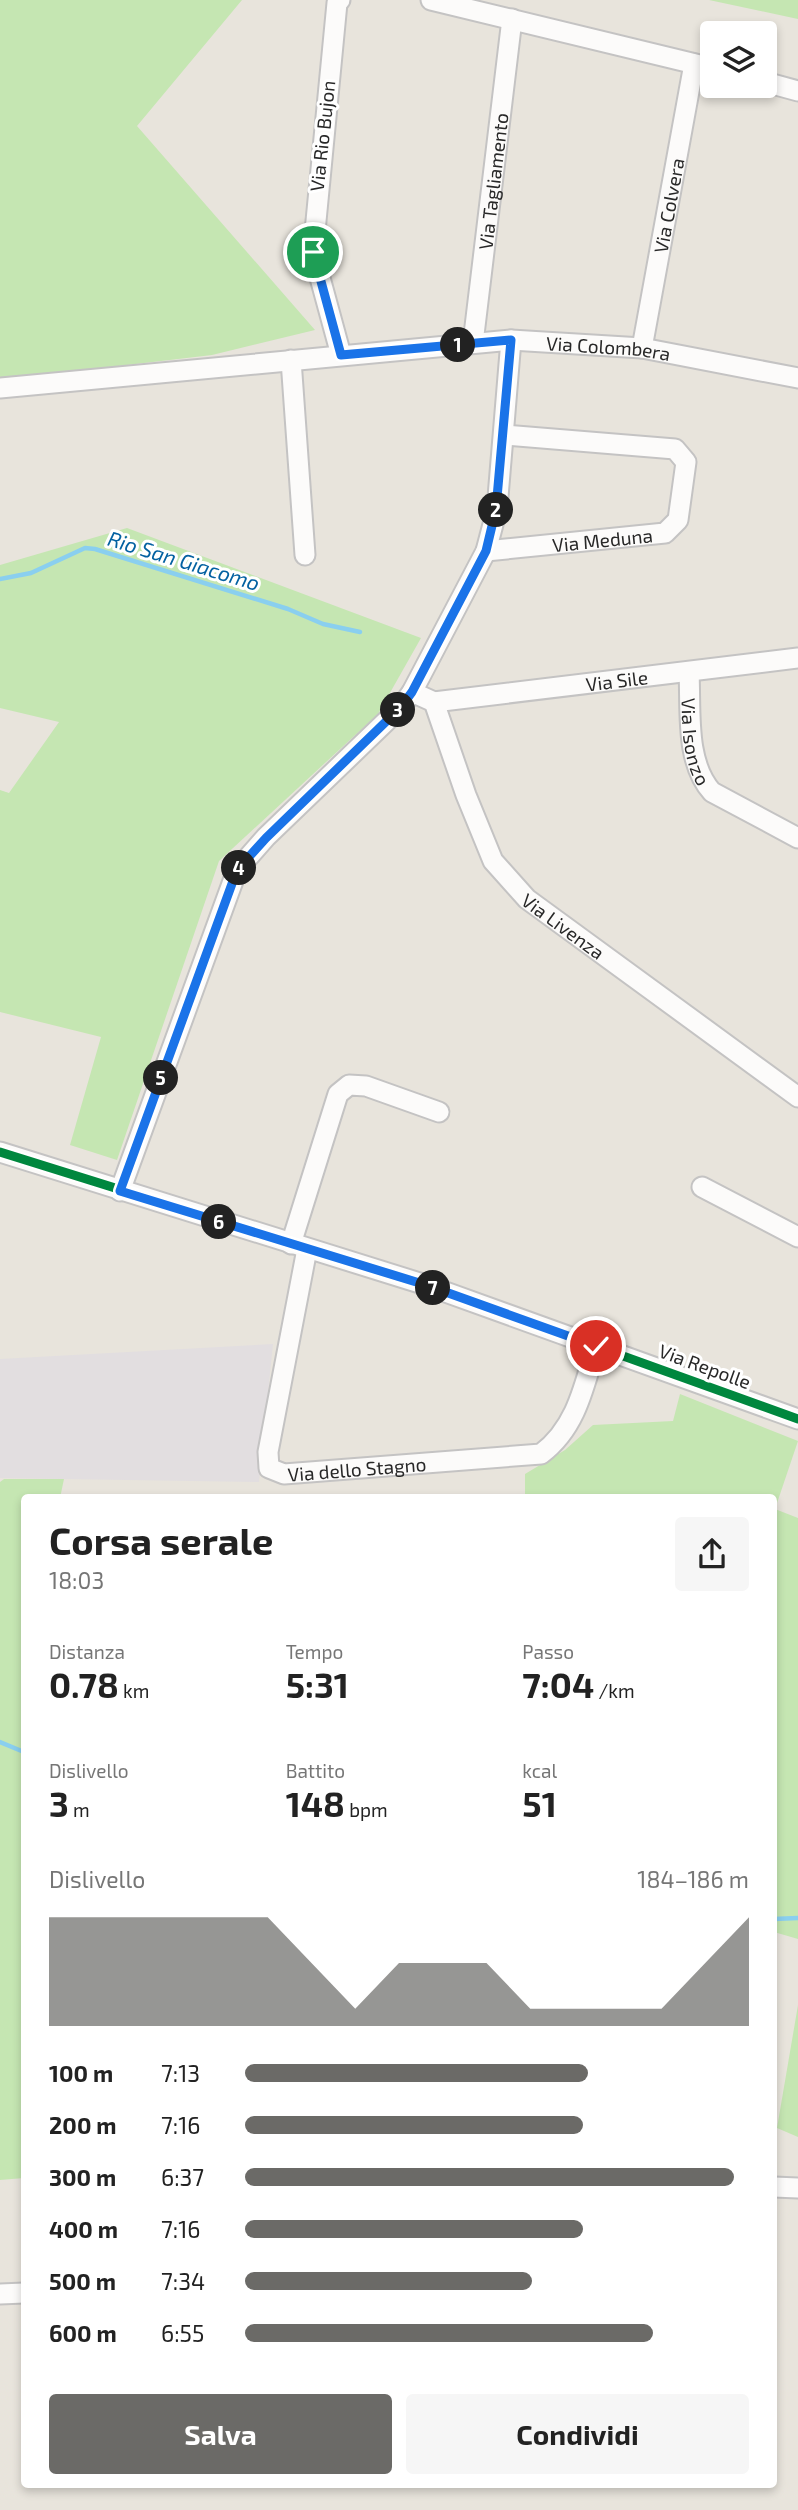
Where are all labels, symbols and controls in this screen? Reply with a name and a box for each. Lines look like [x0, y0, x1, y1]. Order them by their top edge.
map controls [700, 21, 777, 98]
button: layers [700, 21, 777, 98]
street label: Via Rio Bujon [305, 79, 339, 193]
street label: Via Tagliamento [473, 111, 512, 251]
street label: Via Colvera [648, 156, 688, 255]
pin [283, 222, 343, 282]
icon: arrive [294, 233, 332, 271]
pin: 1 [440, 328, 476, 362]
street label: Via Colombera [546, 331, 673, 365]
text: 1 [453, 333, 462, 356]
pin: 2 [478, 492, 514, 528]
text: 2 [490, 498, 501, 521]
street label: Via Meduna [551, 523, 654, 556]
water label: Rio San Giacomo [105, 525, 263, 595]
street label: Via Sile [584, 665, 649, 695]
pin: 3 [380, 692, 416, 728]
text: 3 [392, 698, 403, 721]
street label: Via Isonzo [678, 698, 715, 789]
pin: 4 [222, 850, 256, 886]
text: 4 [232, 856, 245, 879]
street label: Via Livenza [518, 888, 609, 964]
pin: 5 [144, 1060, 178, 1096]
text: 5 [155, 1066, 166, 1089]
pin: 6 [202, 1204, 236, 1240]
text: 6 [213, 1210, 224, 1233]
pin: 7 [416, 1270, 450, 1306]
text: 7 [427, 1276, 438, 1299]
pin [566, 1316, 626, 1376]
icon: check [577, 1327, 615, 1365]
street label: Via Repolle [656, 1339, 754, 1393]
street label: Via dello Stagno [287, 1451, 427, 1485]
text: Corsa serale [49, 1517, 273, 1563]
button: share [675, 1517, 749, 1591]
text: 18:03 [49, 1566, 104, 1594]
text: Distanza [49, 1640, 125, 1663]
text: Tempo [286, 1640, 343, 1663]
text: Passo [522, 1640, 574, 1663]
text: 0.78 [49, 1663, 119, 1705]
text: 5:31 [286, 1663, 349, 1705]
text: 7:04 [522, 1663, 594, 1705]
text: km [119, 1679, 149, 1702]
text: /km [594, 1679, 635, 1702]
text: Dislivello [49, 1759, 129, 1782]
text: Battito [286, 1759, 345, 1782]
text: kcal [522, 1759, 557, 1782]
text: 3 [49, 1782, 69, 1824]
text: 148 [286, 1782, 345, 1824]
text: 51 [522, 1782, 557, 1824]
text: m [69, 1798, 90, 1821]
text: bpm [345, 1798, 388, 1821]
text: Dislivello [49, 1865, 145, 1893]
text: 184–186 m [637, 1865, 749, 1893]
text: 100 m [49, 2059, 113, 2087]
text: 7:13 [161, 2059, 200, 2087]
text: 200 m [49, 2111, 117, 2139]
text: 7:16 [161, 2111, 201, 2139]
text: 300 m [49, 2163, 116, 2191]
text: 6:37 [161, 2163, 204, 2191]
text: 400 m [49, 2215, 118, 2243]
text: 7:16 [161, 2215, 201, 2243]
text: 500 m [49, 2267, 116, 2295]
text: 7:34 [161, 2267, 205, 2295]
text: 600 m [49, 2319, 117, 2347]
text: 6:55 [161, 2319, 204, 2347]
button: Salva [49, 2394, 392, 2474]
button: Condividi [406, 2394, 749, 2474]

